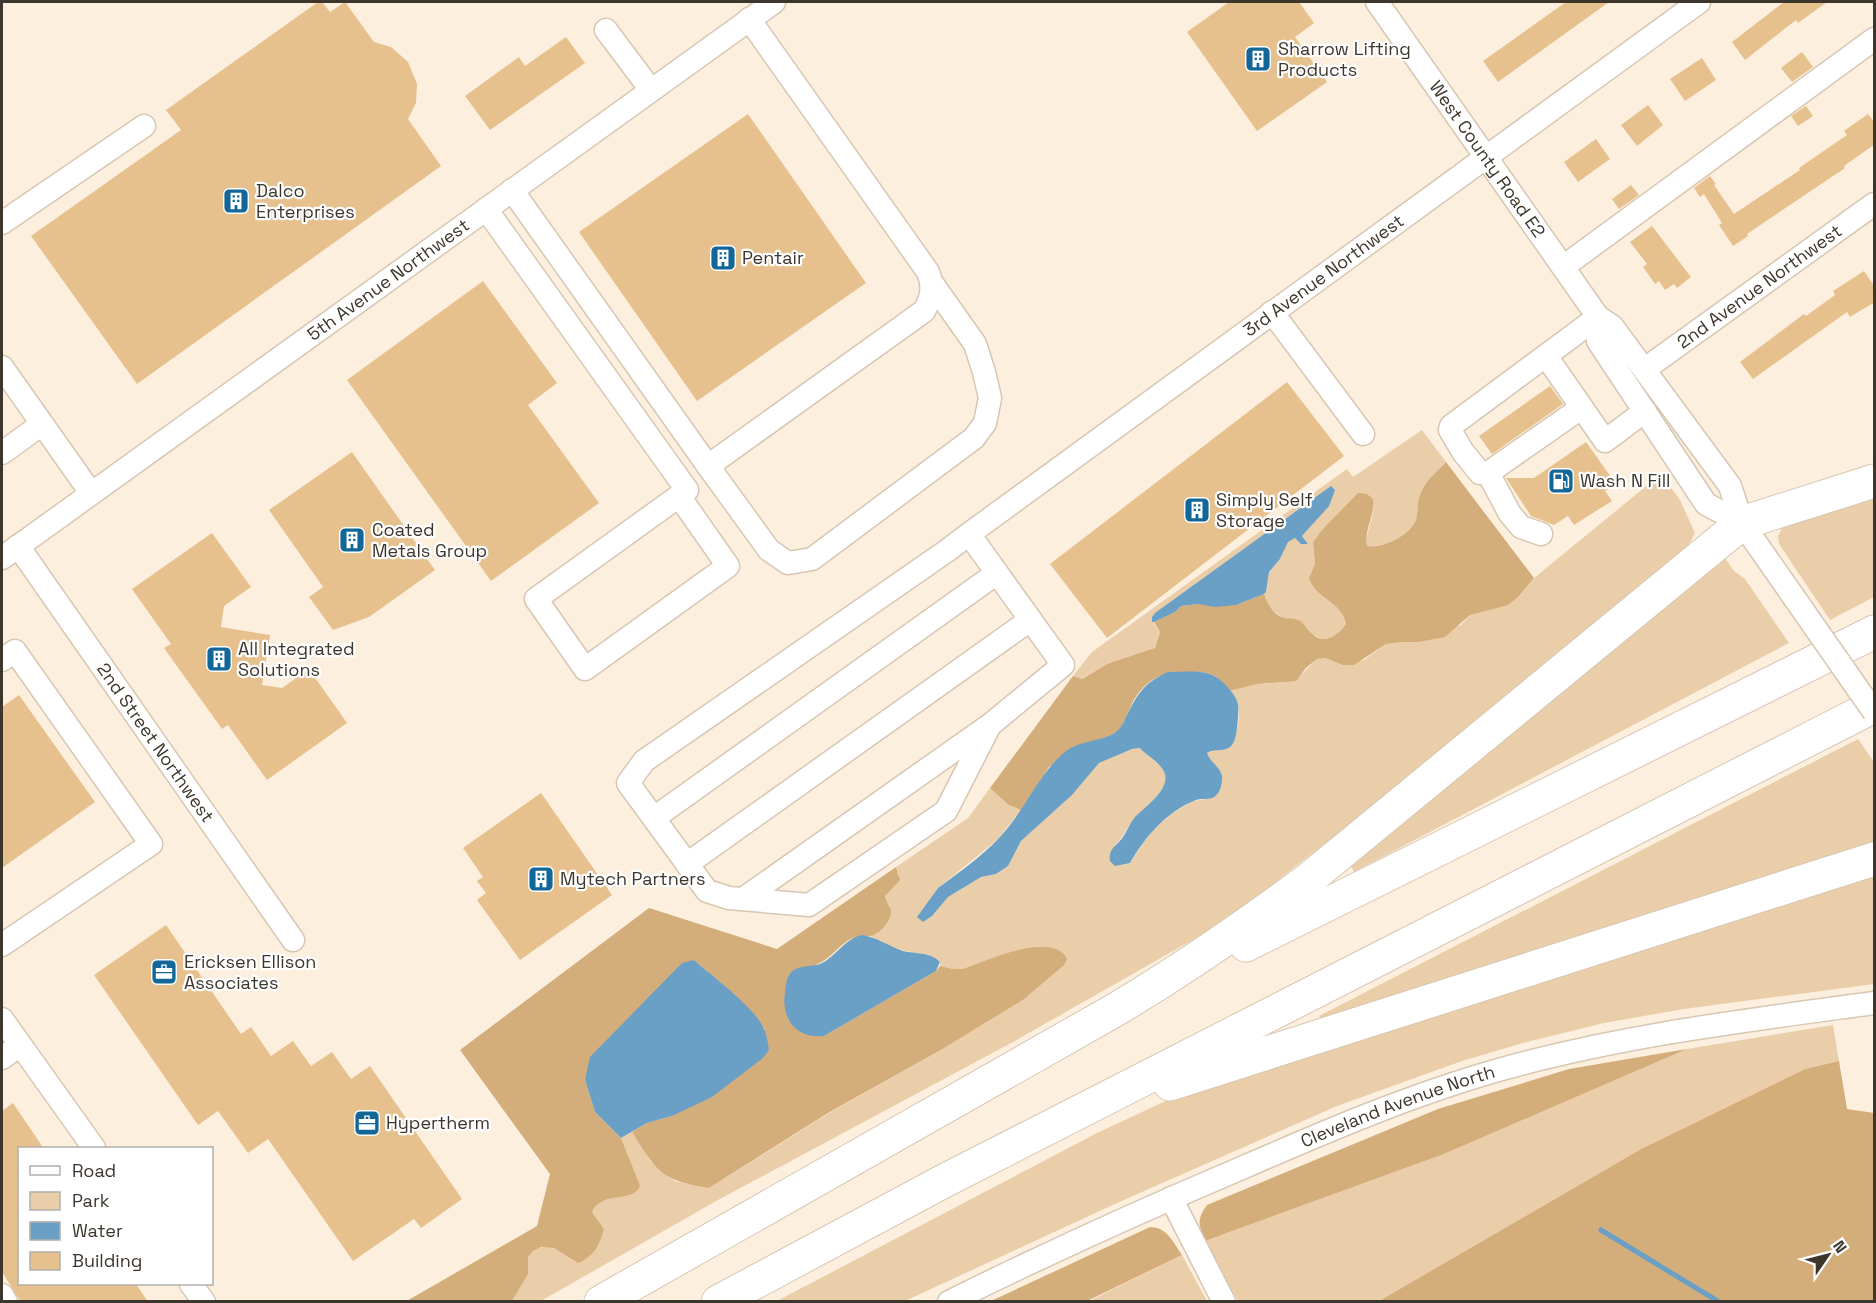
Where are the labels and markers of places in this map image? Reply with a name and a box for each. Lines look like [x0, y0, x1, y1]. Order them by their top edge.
place label: Sharrow Lifting Products [1278, 37, 1411, 81]
building icon: Sharrow Lifting Products [1243, 44, 1273, 74]
place label: Dalco Enterprises [256, 179, 355, 223]
building icon: Dalco Enterprises [221, 186, 251, 216]
building icon: Pentair [708, 243, 738, 273]
place label: Pentair [742, 246, 804, 269]
fuel station icon: Wash N Fill [1546, 466, 1576, 496]
place label: Wash N Fill [1580, 469, 1671, 492]
place label: Simply Self Storage [1216, 488, 1313, 532]
building icon: Simply Self Storage [1182, 495, 1212, 525]
place label: Coated Metals Group [372, 518, 487, 562]
building icon: Coated Metals Group [337, 525, 367, 555]
place label: All Integrated Solutions [238, 637, 355, 681]
building icon: All Integrated Solutions [204, 644, 234, 674]
building icon: Mytech Partners [526, 864, 556, 894]
place label: Mytech Partners [560, 867, 705, 890]
place label: Ericksen Ellison Associates [184, 950, 316, 994]
office icon: Ericksen Ellison Associates [149, 957, 179, 987]
office icon: Hypertherm [352, 1108, 382, 1138]
place label: Hypertherm [386, 1111, 490, 1134]

